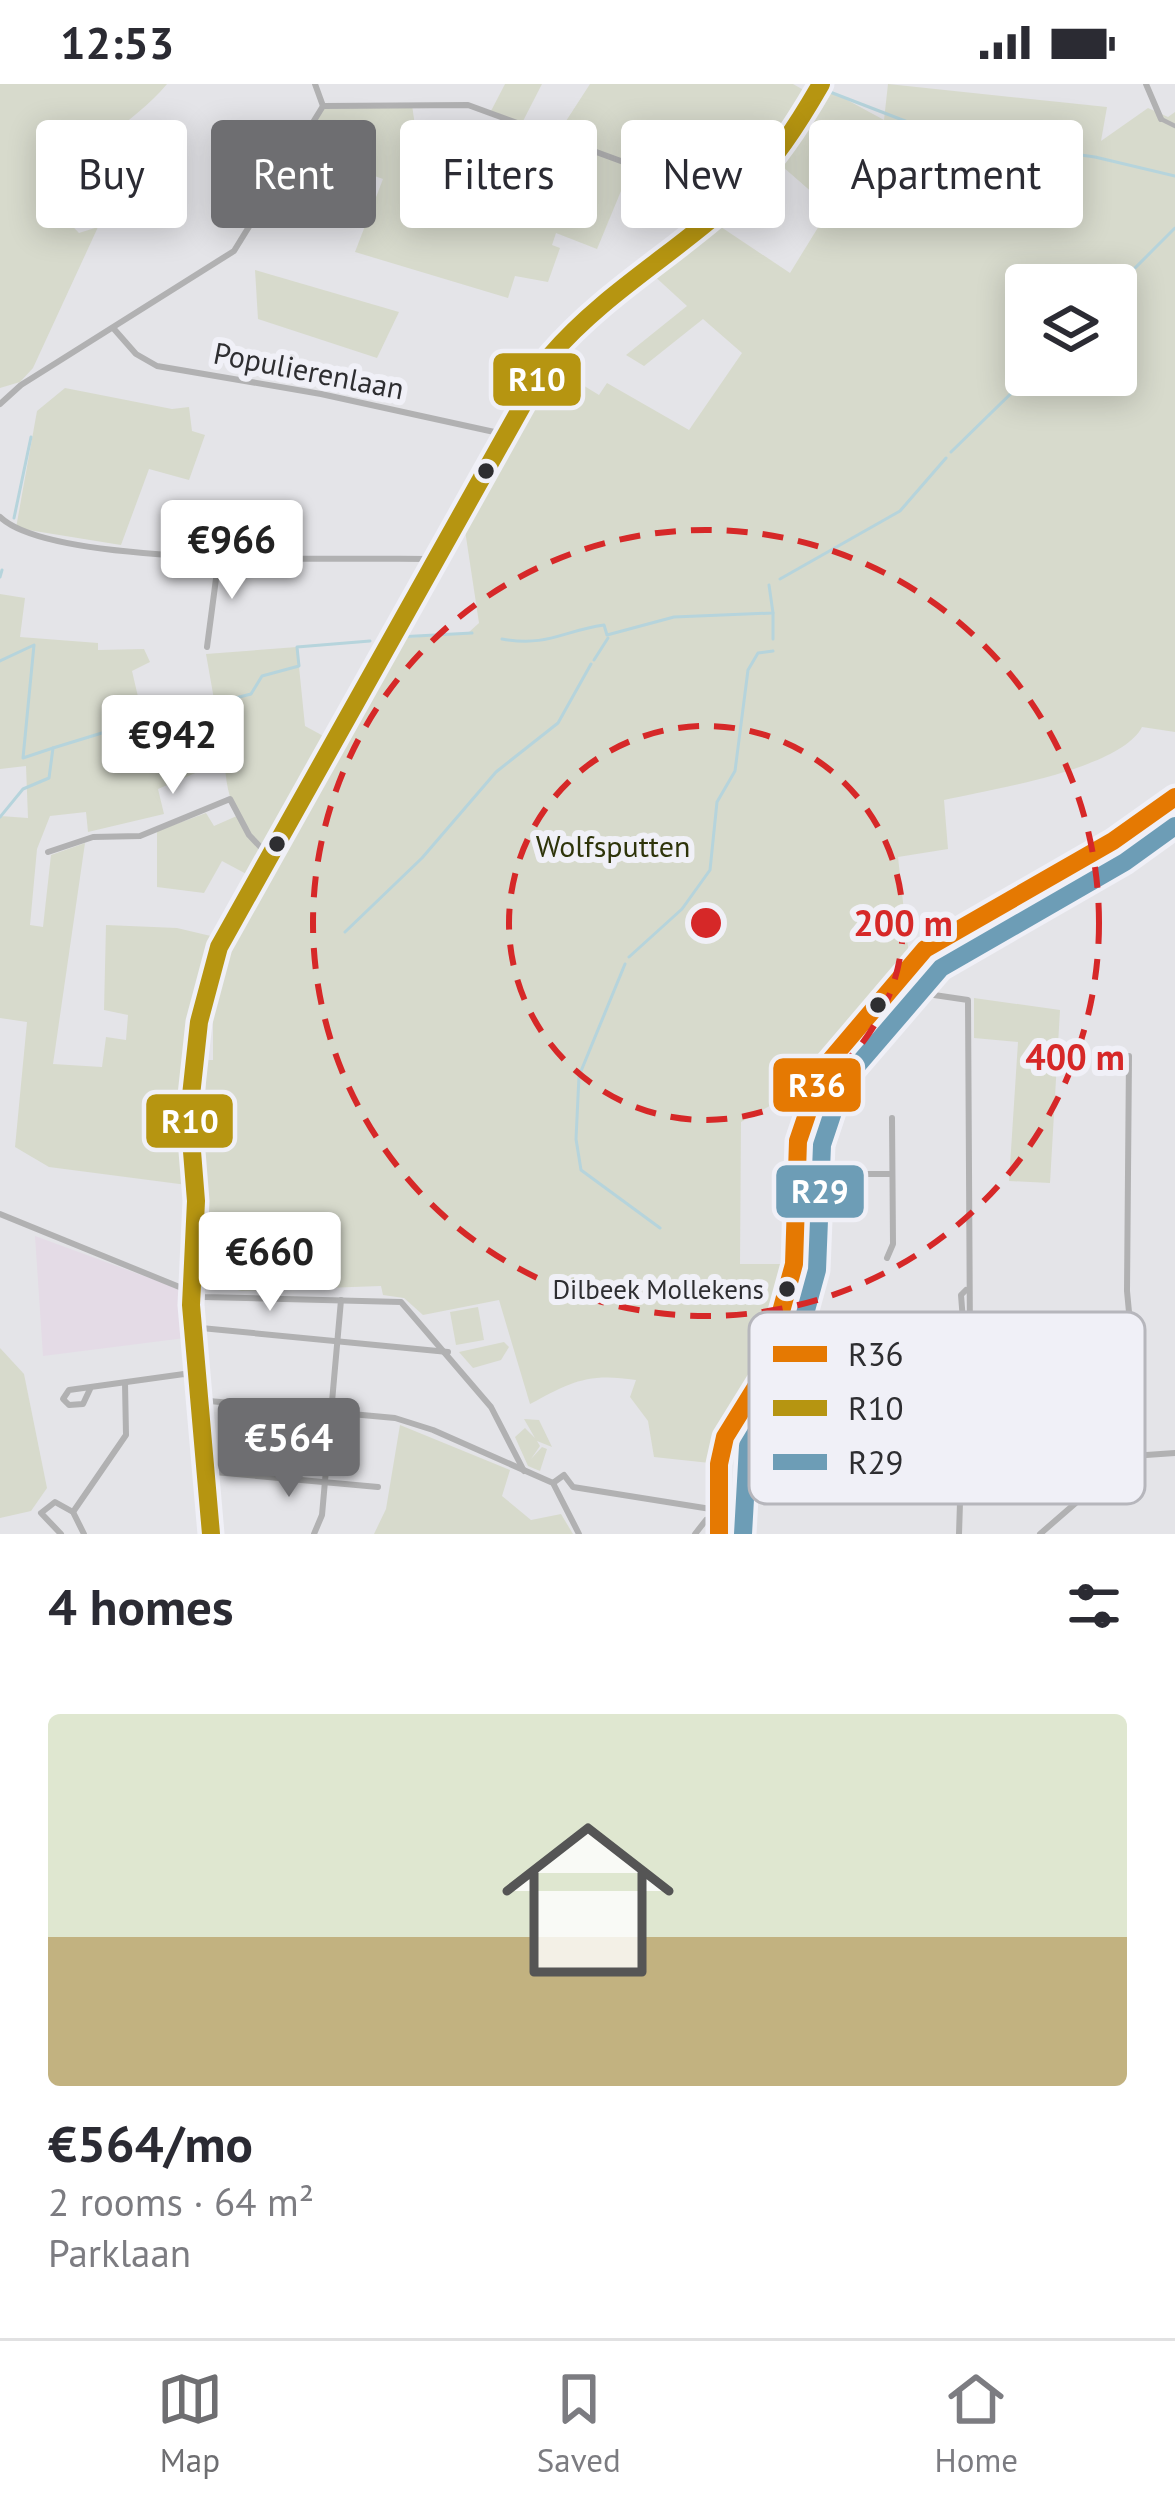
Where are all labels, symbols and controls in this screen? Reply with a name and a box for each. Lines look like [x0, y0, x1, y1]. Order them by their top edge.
text: 12:53 [60, 13, 174, 71]
chip: Buy [36, 120, 187, 228]
chip: Rent [211, 120, 376, 228]
chip: Filters [400, 120, 597, 228]
chip: New [621, 120, 785, 228]
chip: Apartment [809, 120, 1083, 228]
map controls [1005, 264, 1137, 396]
button: layers [1005, 264, 1137, 396]
street label: Populierenlaan [211, 332, 407, 408]
line badge: R10 [491, 351, 583, 408]
text: R10 [508, 357, 566, 400]
unlabelled marker [475, 460, 497, 482]
pin: €966 [161, 500, 303, 602]
text: €966 [188, 513, 276, 564]
pin: €942 [102, 695, 244, 797]
text: €942 [129, 708, 217, 759]
park label: Wolfsputten [536, 826, 690, 865]
unlabelled marker [266, 833, 288, 855]
text: 200 m [853, 899, 953, 946]
centre of rings [685, 902, 727, 944]
unlabelled marker [867, 994, 889, 1016]
text: 400 m [1025, 1033, 1125, 1080]
line badge: R36 [771, 1056, 863, 1114]
text: R36 [788, 1063, 846, 1106]
line badge: R10 [144, 1092, 235, 1150]
text: R10 [161, 1099, 219, 1142]
line badge: R29 [774, 1163, 866, 1220]
text: R29 [791, 1169, 849, 1212]
pin: €660 [199, 1212, 341, 1314]
text: €660 [226, 1225, 314, 1276]
place label: Dilbeek Mollekens [552, 1272, 764, 1306]
marker: Dilbeek Mollekens [776, 1278, 798, 1300]
legend [749, 1312, 1145, 1504]
text: R36 [848, 1332, 904, 1375]
text: R10 [848, 1386, 904, 1429]
pin: €564 [218, 1398, 360, 1500]
text: €564 [245, 1411, 333, 1462]
text: R29 [848, 1440, 904, 1483]
text: 4 homes [48, 1573, 234, 1639]
icon: filters [1061, 1573, 1127, 1639]
icon: home [480, 1792, 696, 2008]
text: €564/mo [48, 2110, 253, 2176]
text: 2 rooms · 64 m² [48, 2176, 314, 2227]
text: Parklaan [48, 2227, 191, 2278]
tab: Map [157, 2366, 223, 2481]
tab: Saved [537, 2366, 621, 2481]
tab: Home [935, 2366, 1018, 2481]

